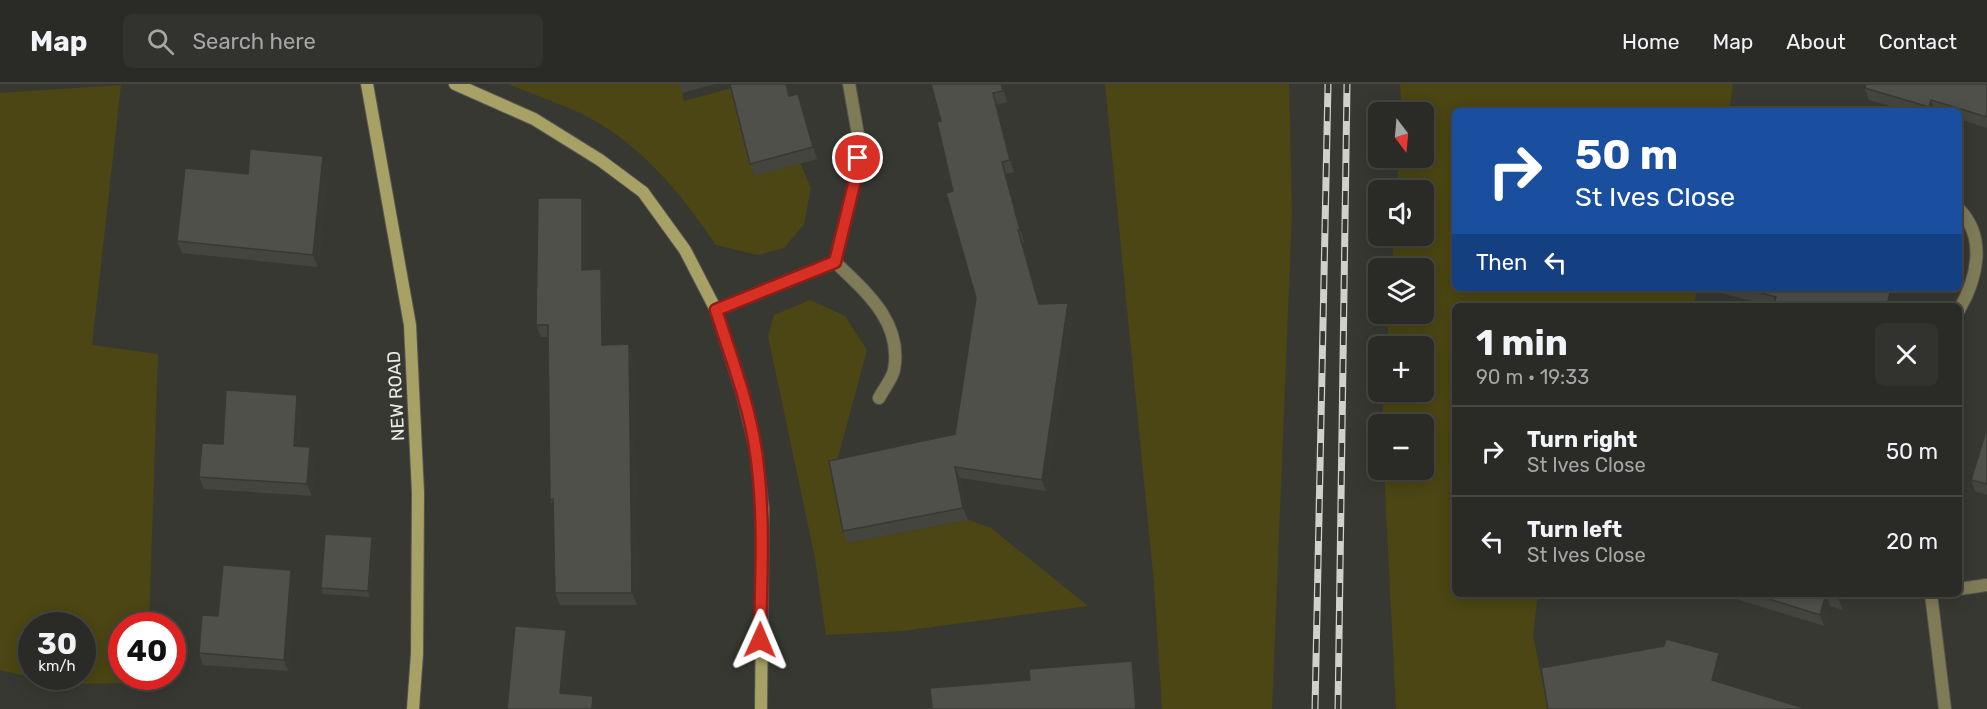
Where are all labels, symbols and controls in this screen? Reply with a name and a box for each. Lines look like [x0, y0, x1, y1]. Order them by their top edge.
search box [123, 14, 543, 68]
text: Map [30, 25, 87, 58]
icon: search [144, 25, 177, 58]
text: Search here [192, 28, 316, 55]
text: Home [1622, 29, 1679, 54]
text: Map [1712, 29, 1753, 54]
text: About [1786, 29, 1846, 54]
text: Contact [1879, 29, 1957, 54]
north arrow [1368, 102, 1434, 168]
map controls [1368, 102, 1434, 480]
text: 50 m [1575, 130, 1678, 180]
pin [832, 132, 883, 183]
icon: right [1476, 132, 1554, 210]
icon: arrive [841, 141, 874, 174]
button: sound [1368, 180, 1434, 246]
text: St Ives Close [1575, 181, 1735, 213]
icon: left [1539, 246, 1572, 279]
text: Then [1476, 249, 1527, 276]
button: layers [1368, 258, 1434, 324]
text: 1 min [1476, 321, 1568, 364]
button: close [1875, 323, 1938, 386]
button: + [1368, 336, 1434, 402]
street label: NEW ROAD [383, 350, 409, 442]
text: 90 m · 19:33 [1476, 365, 1589, 389]
button: − [1368, 414, 1434, 480]
text: Turn right [1527, 426, 1637, 453]
icon: right [1476, 435, 1509, 468]
text: 50 m [1886, 438, 1938, 465]
text: St Ives Close [1527, 453, 1646, 477]
text: Turn left [1527, 516, 1622, 543]
icon: left [1476, 525, 1509, 558]
text: 20 m [1886, 528, 1938, 555]
text: St Ives Close [1527, 543, 1646, 567]
position arrow [728, 608, 792, 672]
speed limit sign: 40 [108, 612, 186, 690]
text: 30 [37, 626, 77, 662]
text: km/h [38, 657, 76, 675]

